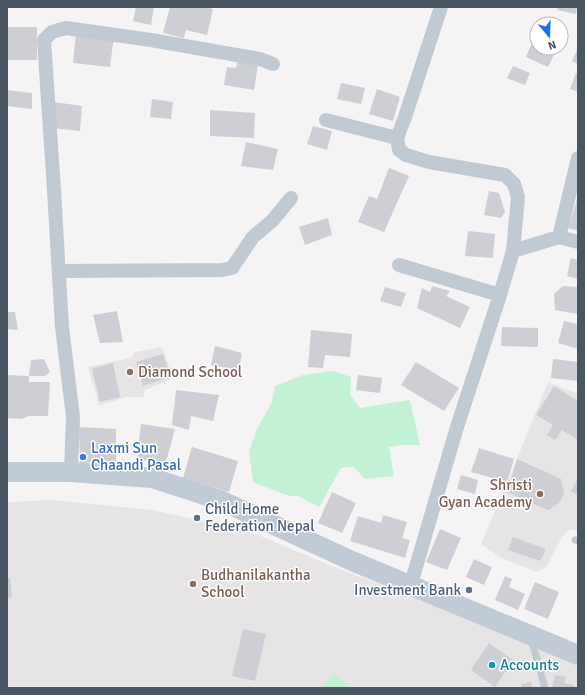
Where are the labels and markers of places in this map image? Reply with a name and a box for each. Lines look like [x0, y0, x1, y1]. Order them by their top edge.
place label: Diamond School [138, 363, 242, 381]
marker: Diamond School [125, 367, 135, 377]
place label: Laxmi Sun Chaandi Pasal [91, 439, 181, 474]
marker: Laxmi Sun Chaandi Pasal [78, 452, 88, 462]
place label: Shristi Gyan Academy [439, 476, 532, 511]
marker: Shristi Gyan Academy [535, 489, 545, 499]
place label: Child Home Federation Nepal [205, 500, 315, 535]
marker: Child Home Federation Nepal [192, 513, 202, 523]
place label: Budhanilakantha School [201, 566, 311, 601]
marker: Budhanilakantha School [188, 579, 198, 589]
place label: Investment Bank [354, 581, 461, 599]
marker: Investment Bank [464, 585, 474, 595]
place label: Accounts [500, 656, 559, 674]
marker: Accounts [487, 660, 497, 670]

